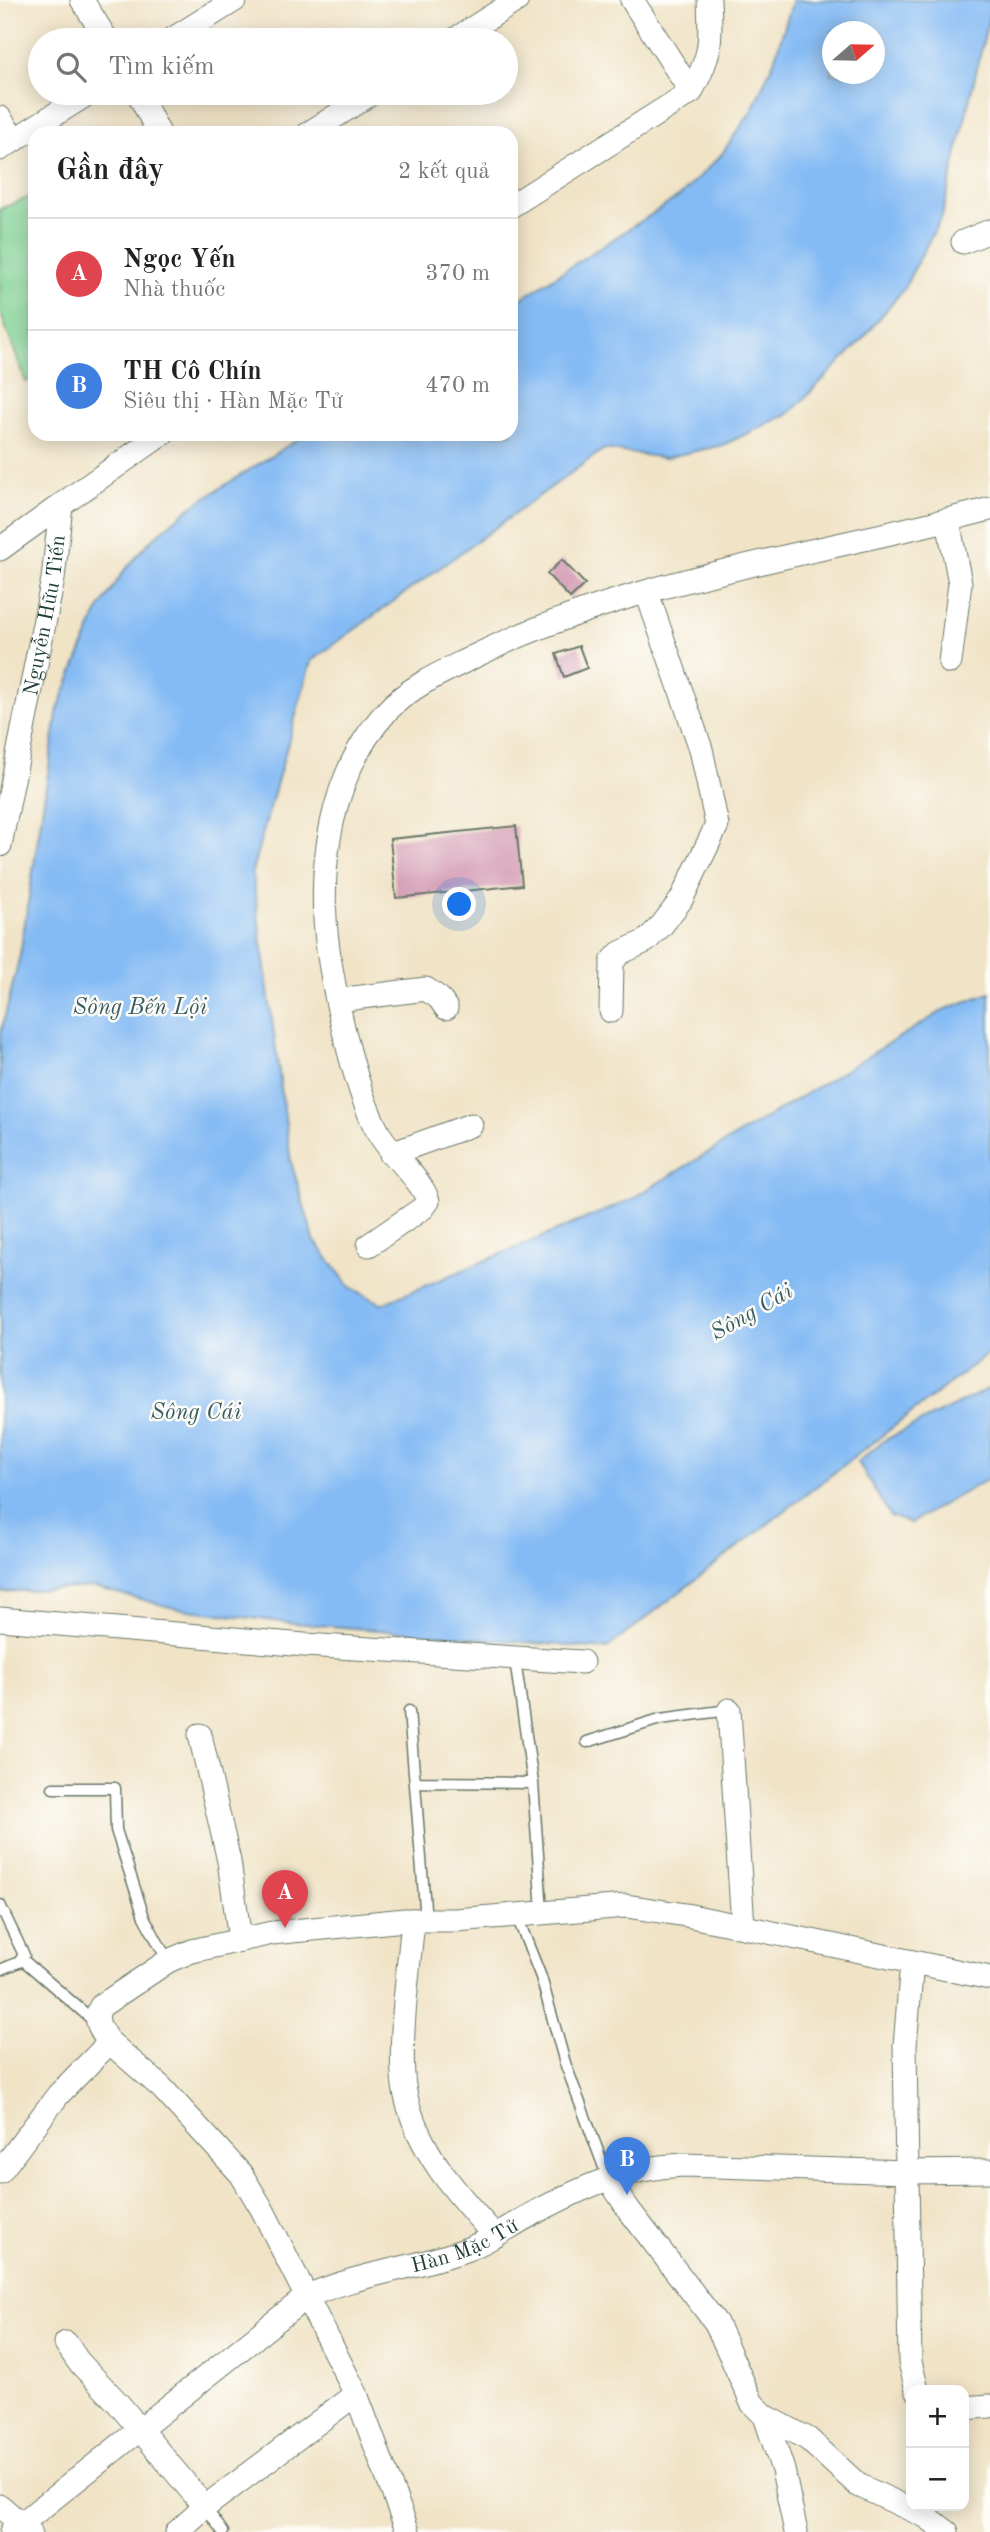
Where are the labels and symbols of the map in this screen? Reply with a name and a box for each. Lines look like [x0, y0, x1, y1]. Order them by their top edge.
north arrow [822, 21, 885, 84]
street label: Nguyễn Hữu Tiến [21, 534, 70, 698]
your location [442, 887, 476, 921]
water label: Sông Bến Lội [73, 996, 207, 1020]
water label: Sông Cái [707, 1279, 798, 1346]
water label: Sông Cái [151, 1401, 242, 1425]
pin: A [262, 1870, 308, 1928]
pin: B [604, 2137, 650, 2195]
street label: Hàn Mặc Tử [409, 2215, 523, 2277]

